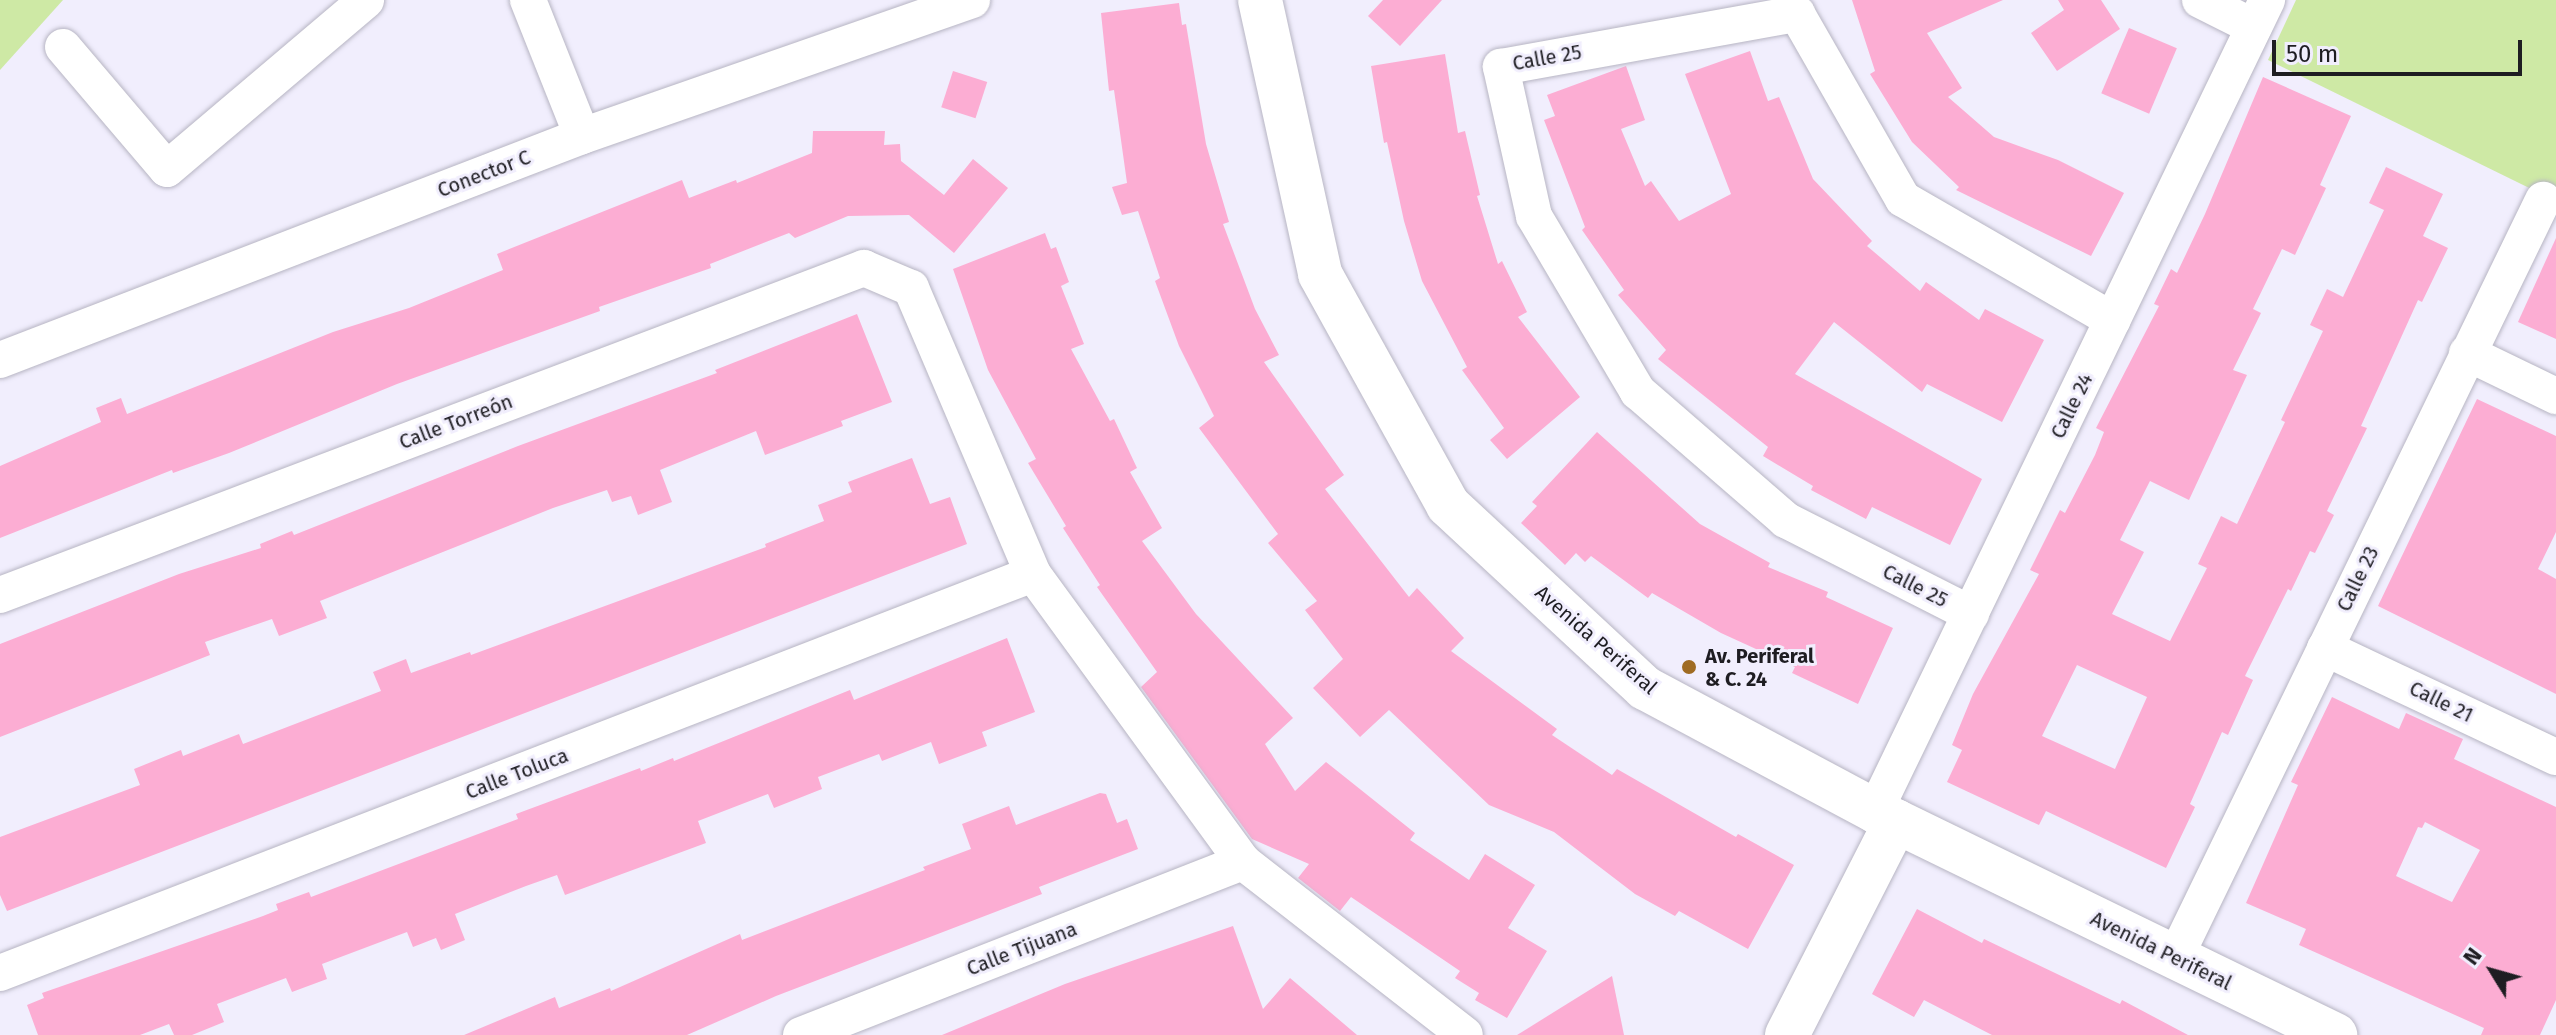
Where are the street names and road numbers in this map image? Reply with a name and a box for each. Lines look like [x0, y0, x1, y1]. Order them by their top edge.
street label: Calle 25 [1511, 40, 1583, 76]
street label: Conector C [434, 145, 534, 203]
street label: Calle 24 [2046, 370, 2098, 442]
street label: Calle Torreón [396, 389, 516, 455]
street label: Calle 23 [2332, 543, 2384, 615]
street label: Calle 25 [1879, 560, 1951, 612]
street label: Avenida Periferal [1530, 580, 1662, 700]
street label: Calle 21 [2405, 676, 2477, 728]
street label: Calle Toluca [462, 743, 572, 805]
street label: Avenida Periferal [2087, 906, 2235, 996]
street label: Calle Tijuana [963, 917, 1081, 981]

